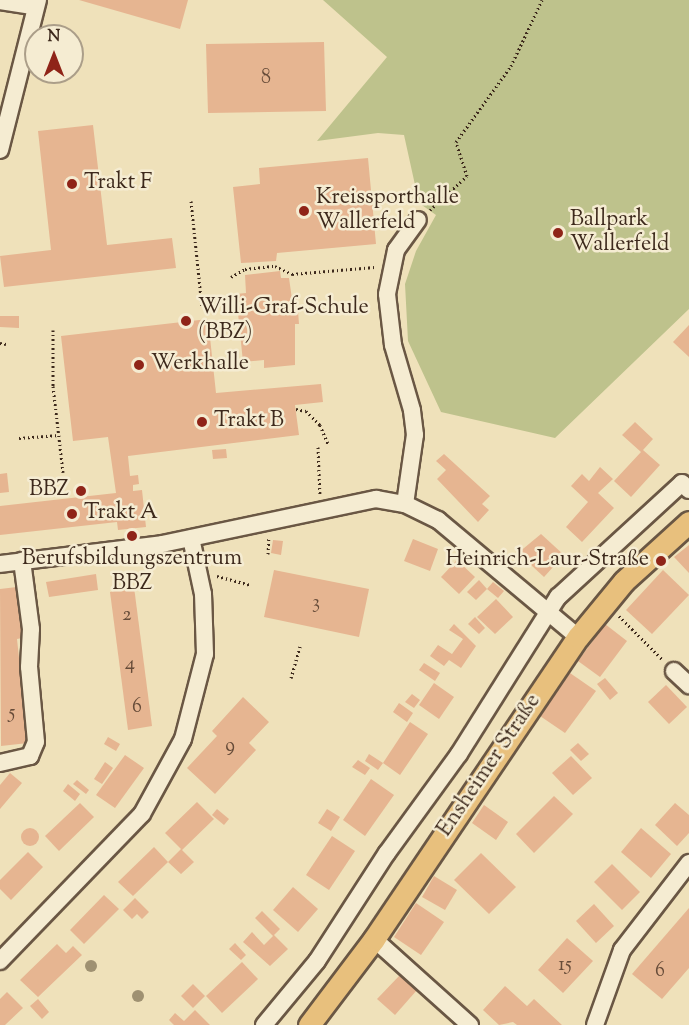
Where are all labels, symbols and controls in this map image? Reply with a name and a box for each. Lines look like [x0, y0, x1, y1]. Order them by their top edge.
north arrow [24, 24, 84, 84]
text: N [48, 26, 60, 49]
house number: 8 [261, 66, 271, 90]
place label: Trakt F [84, 171, 152, 197]
marker: Trakt F [65, 177, 79, 191]
place label: Kreissporthalle Wallerfeld [316, 185, 459, 236]
marker: Kreissporthalle Wallerfeld [297, 204, 311, 218]
place label: Ballpark Wallerfeld [570, 207, 669, 258]
marker: Ballpark Wallerfeld [551, 226, 565, 240]
place label: Willi-Graf-Schule (BBZ) [198, 295, 369, 346]
marker: Willi-Graf-Schule (BBZ) [179, 314, 193, 328]
place label: Werkhalle [151, 352, 249, 378]
marker: Werkhalle [132, 358, 146, 372]
place label: Trakt B [214, 409, 284, 435]
marker: Trakt B [195, 415, 209, 429]
place label: BBZ [29, 478, 69, 504]
marker: BBZ [74, 484, 88, 498]
place label: Trakt A [84, 501, 158, 527]
marker: Trakt A [65, 507, 79, 521]
marker: Berufsbildungszentrum BBZ [125, 529, 139, 543]
place label: Berufsbildungszentrum BBZ [22, 546, 242, 598]
place label: Heinrich-Laur-Straße [446, 548, 649, 574]
marker: Heinrich-Laur-Straße [654, 554, 668, 568]
house number: 3 [312, 591, 320, 615]
house number: 2 [122, 603, 132, 627]
house number: 4 [125, 652, 135, 676]
street label: Ensheimer Straße [433, 690, 547, 842]
house number: 6 [132, 695, 142, 719]
house number: 5 [9, 701, 15, 725]
house number: 9 [225, 734, 235, 758]
house number: 15 [558, 953, 572, 977]
house number: 6 [655, 959, 665, 983]

